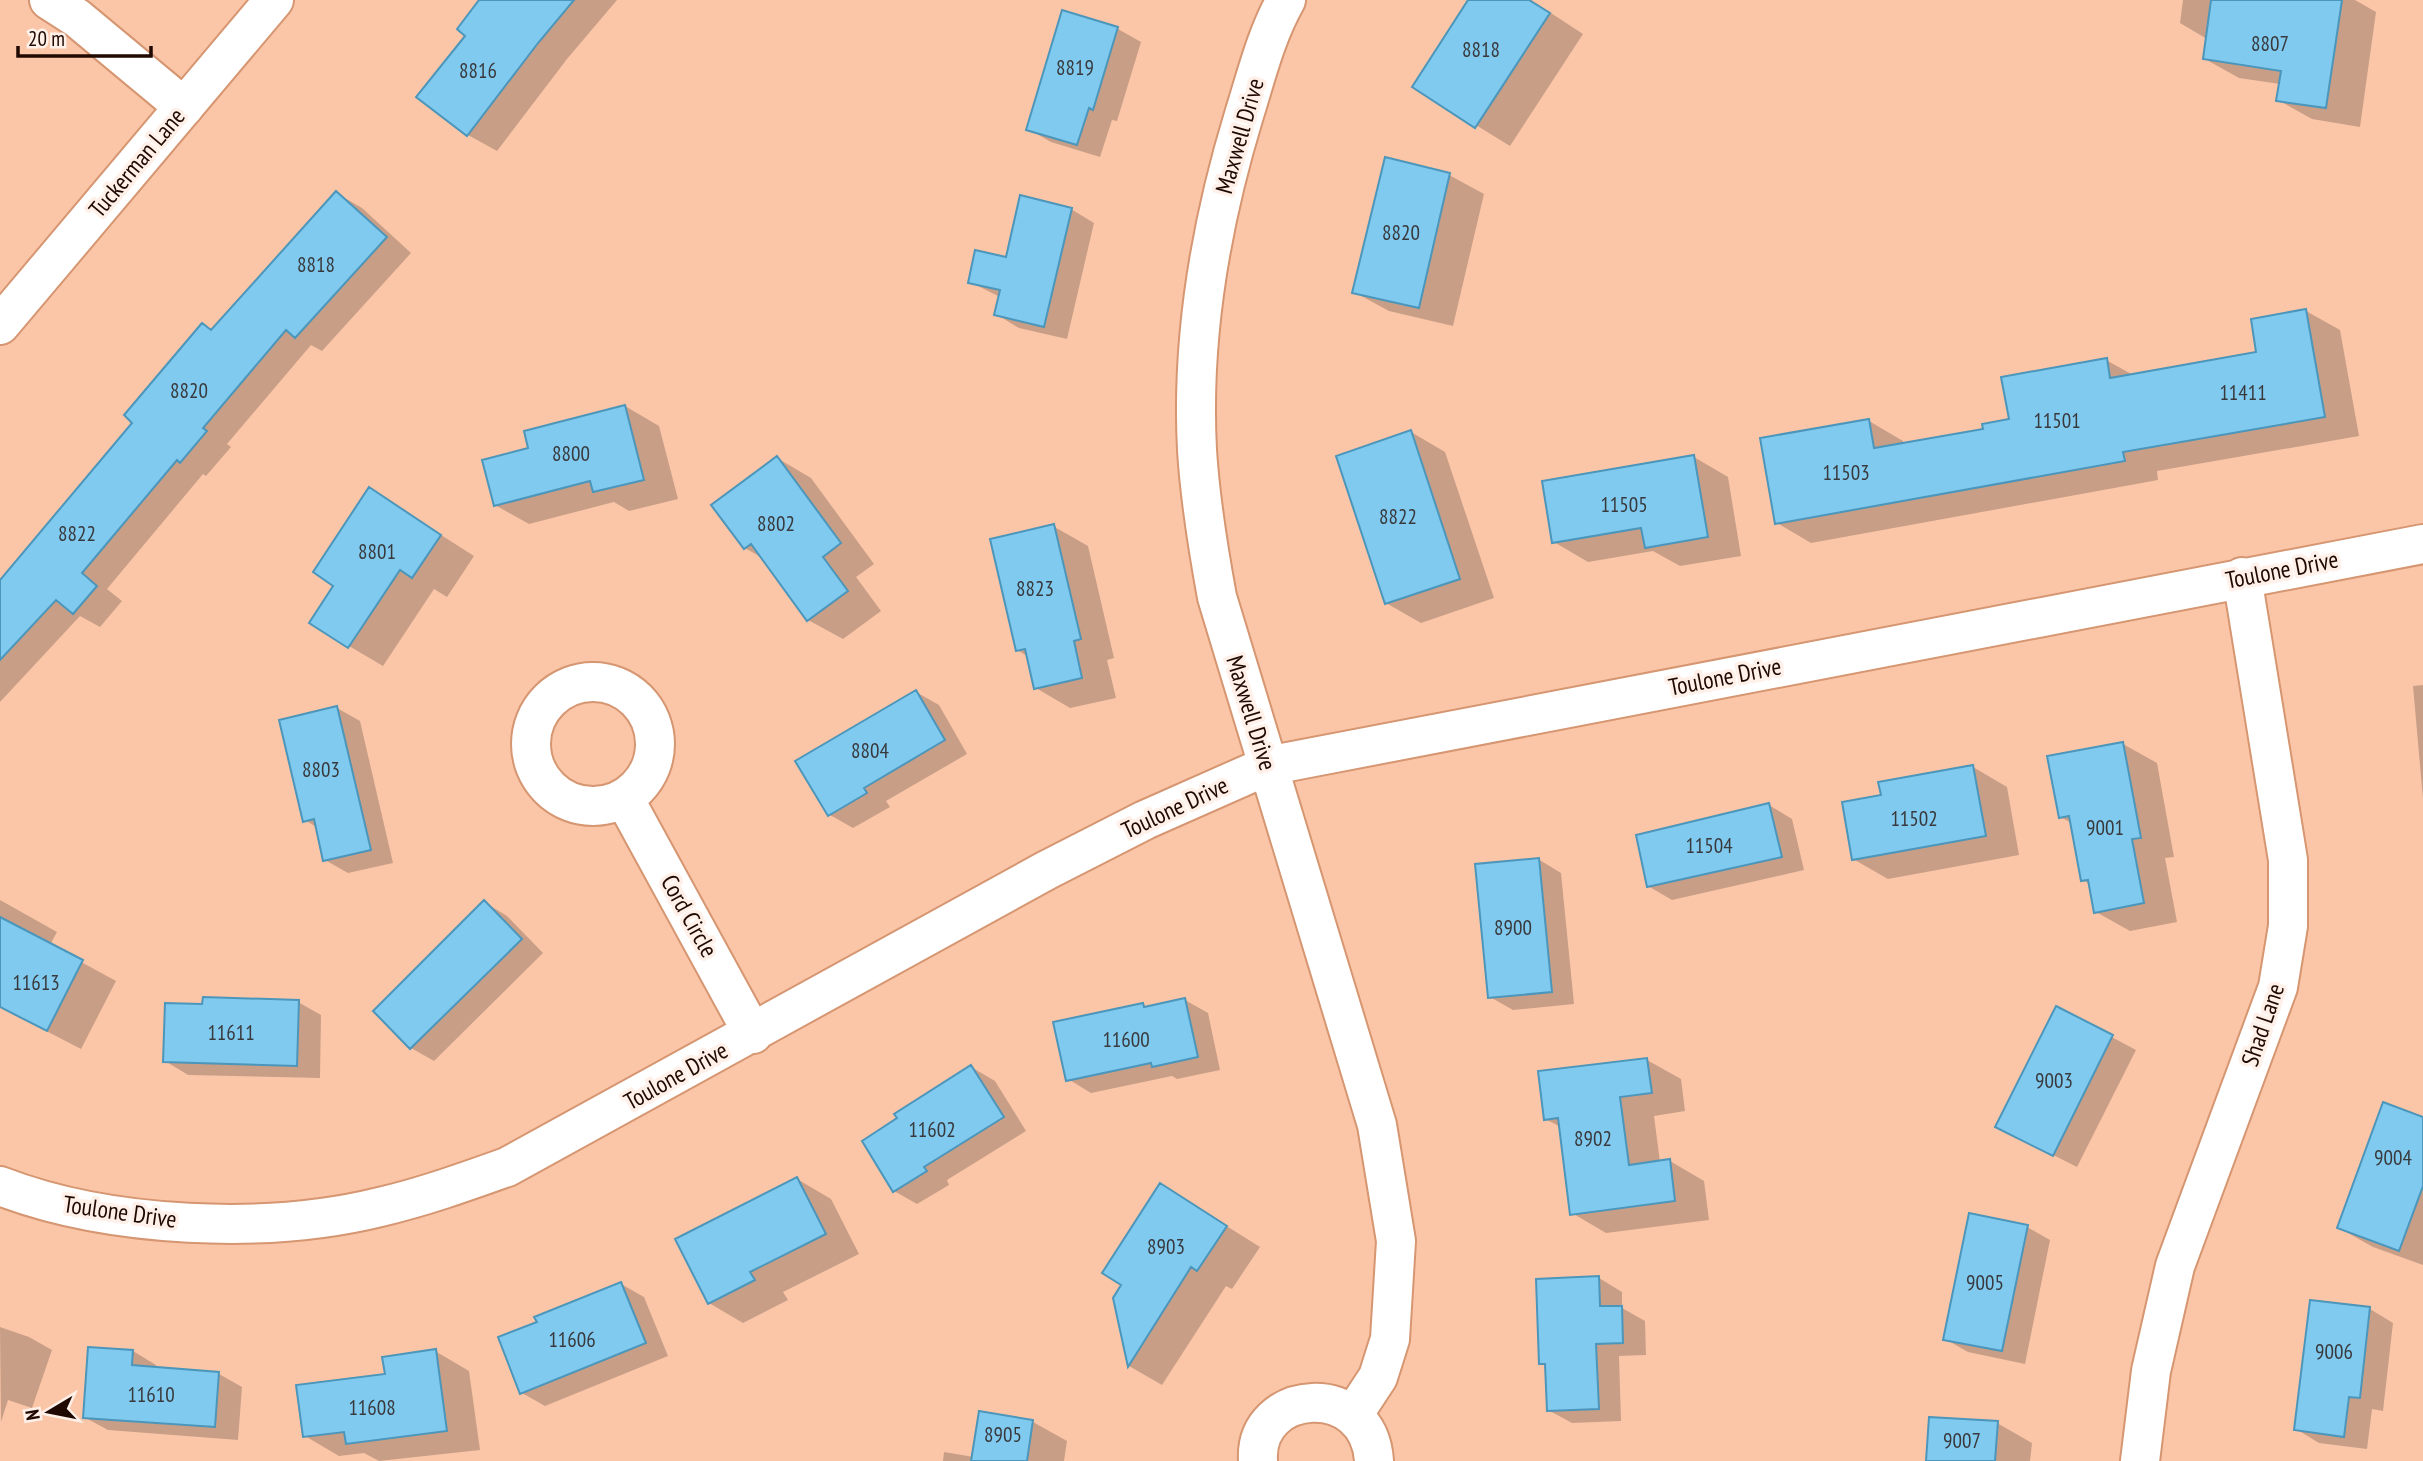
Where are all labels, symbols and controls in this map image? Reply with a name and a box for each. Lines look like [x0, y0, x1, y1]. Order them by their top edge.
scale bar [18, 14, 150, 58]
text: 20 m [28, 25, 65, 52]
house number: 8807 [2251, 30, 2289, 57]
house number: 8818 [1462, 36, 1500, 63]
house number: 8819 [1056, 54, 1094, 81]
house number: 8816 [459, 57, 497, 84]
street label: Maxwell Drive [1208, 75, 1271, 197]
street label: Tuckerman Lane [82, 101, 191, 224]
house number: 8820 [1382, 219, 1420, 246]
house number: 8818 [297, 251, 335, 278]
house number: 8820 [170, 377, 208, 404]
house number: 11411 [2219, 379, 2267, 406]
house number: 11501 [2033, 407, 2081, 434]
house number: 8800 [552, 440, 590, 467]
house number: 11503 [1822, 459, 1870, 486]
house number: 11505 [1600, 491, 1648, 518]
house number: 8822 [1379, 503, 1417, 530]
house number: 8802 [757, 510, 795, 537]
house number: 8822 [58, 520, 96, 547]
house number: 8801 [358, 538, 396, 565]
street label: Toulone Drive [2223, 543, 2341, 596]
house number: 8823 [1016, 575, 1054, 602]
street label: Toulone Drive [1666, 650, 1784, 703]
street label: Maxwell Drive [1219, 652, 1284, 774]
house number: 8804 [851, 737, 889, 764]
house number: 8803 [302, 756, 340, 783]
street label: Toulone Drive [1117, 769, 1233, 846]
house number: 11502 [1890, 805, 1938, 832]
house number: 9001 [2086, 814, 2124, 841]
house number: 11504 [1685, 832, 1733, 859]
street label: Cord Circle [654, 869, 725, 962]
house number: 8900 [1494, 914, 1532, 941]
house number: 11613 [12, 969, 60, 996]
street label: Shad Lane [2234, 979, 2291, 1070]
house number: 11611 [207, 1019, 255, 1046]
house number: 11600 [1102, 1026, 1150, 1053]
street label: Toulone Drive [618, 1034, 733, 1117]
house number: 9003 [2035, 1067, 2073, 1094]
house number: 11602 [908, 1116, 956, 1143]
house number: 8902 [1574, 1125, 1612, 1152]
house number: 9004 [2374, 1144, 2412, 1171]
street label: Toulone Drive [61, 1188, 179, 1235]
house number: 8903 [1147, 1233, 1185, 1260]
house number: 9005 [1966, 1269, 2004, 1296]
house number: 11606 [548, 1326, 596, 1353]
house number: 9006 [2315, 1338, 2353, 1365]
north arrow [14, 1377, 84, 1447]
house number: 11610 [127, 1381, 175, 1408]
house number: 11608 [348, 1394, 396, 1421]
text: N [20, 1408, 45, 1422]
house number: 8905 [984, 1421, 1022, 1448]
house number: 9007 [1943, 1427, 1981, 1454]

